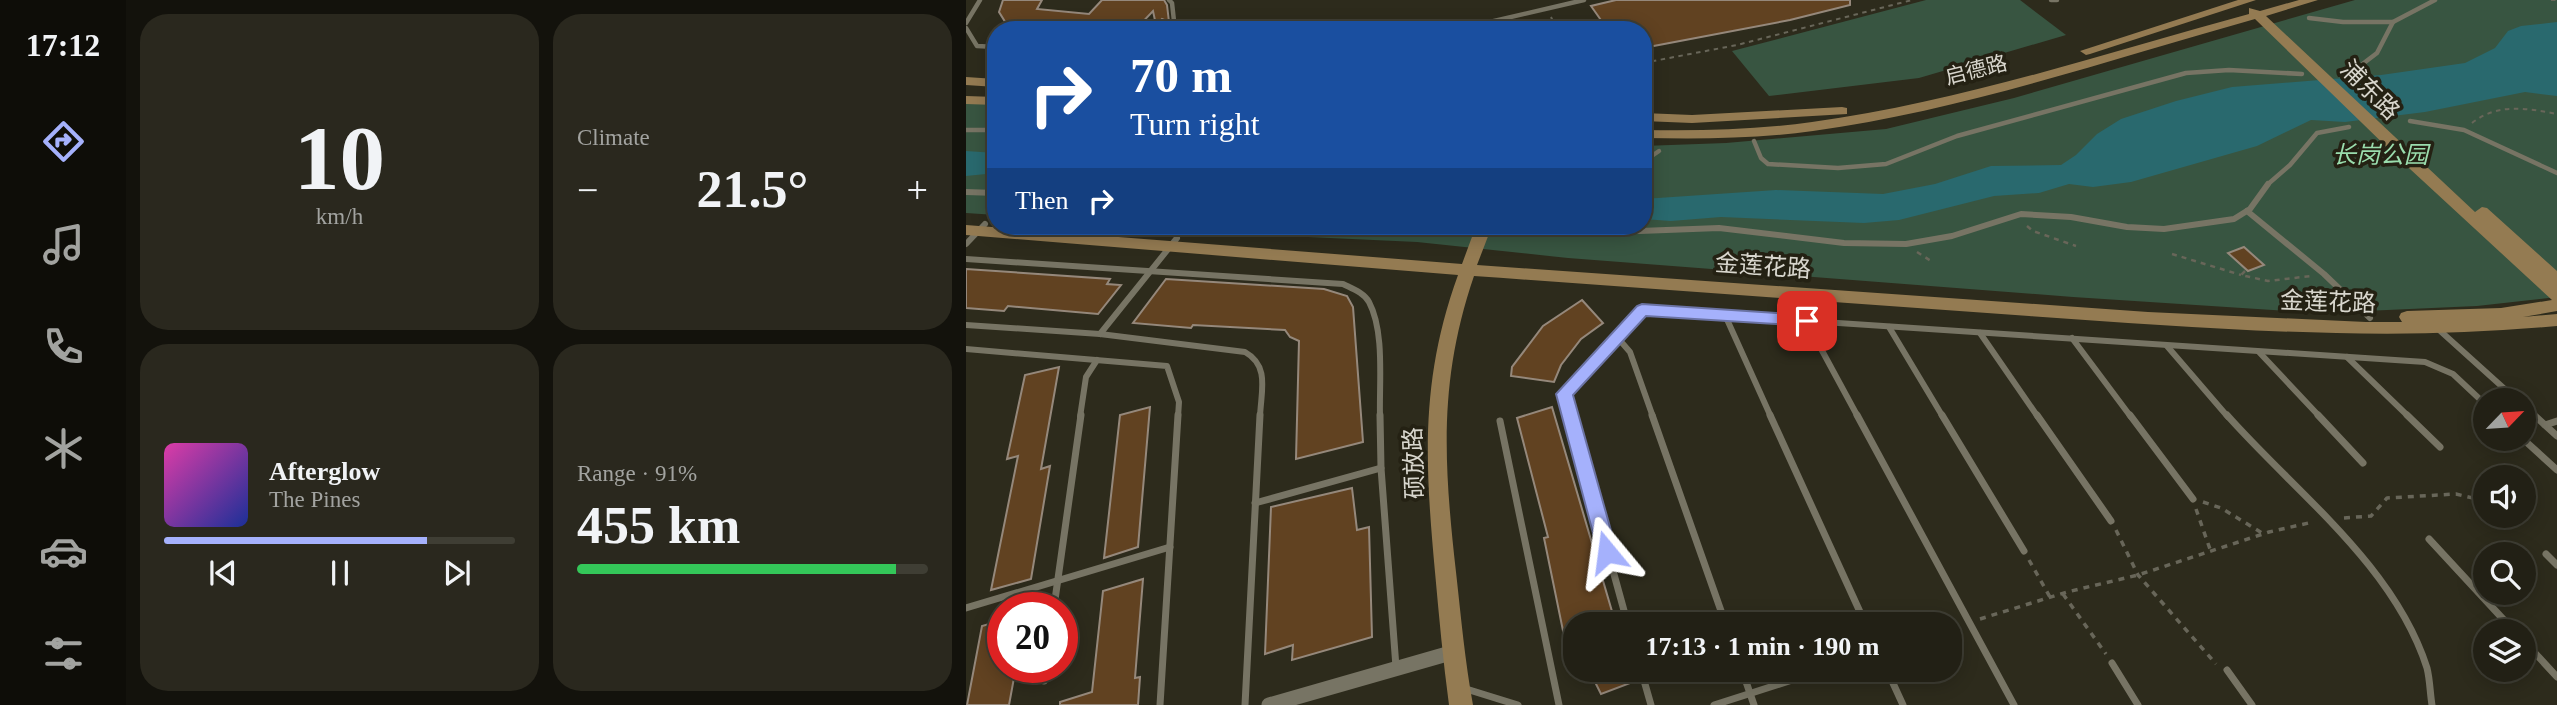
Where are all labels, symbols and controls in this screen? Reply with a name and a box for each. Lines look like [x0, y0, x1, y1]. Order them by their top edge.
text: 17:12 [26, 27, 100, 63]
text: 70 m [1130, 48, 1232, 103]
icon: right [1015, 49, 1106, 140]
street label: 启德路 [1943, 51, 2009, 89]
street label: 浦东路 [2335, 55, 2405, 125]
text: Turn right [1130, 106, 1260, 142]
text: 10 [294, 108, 385, 209]
icon: directions [39, 117, 88, 166]
text: Climate [577, 125, 650, 150]
park label: 长岗公园 [2332, 142, 2431, 168]
text: 21.5° [697, 161, 808, 218]
text: − [577, 169, 598, 211]
text: + [907, 169, 928, 211]
icon: right [1082, 182, 1120, 220]
text: Then [1015, 186, 1068, 215]
text: km/h [316, 204, 363, 229]
icon: music [39, 220, 88, 269]
street label: 金莲花路 [1714, 250, 1812, 282]
street label: 金莲花路 [2280, 287, 2376, 317]
pin [1777, 291, 1837, 351]
icon: arrive [1788, 302, 1826, 340]
icon: phone [39, 322, 88, 371]
north arrow [2473, 388, 2536, 452]
map controls [2473, 388, 2536, 682]
icon: climate [39, 424, 88, 473]
street label: 硕放路 [1400, 427, 1428, 499]
text: Afterglow [269, 457, 380, 486]
text: Range · 91% [577, 461, 697, 486]
button: sound [2473, 465, 2536, 528]
text: The Pines [269, 487, 360, 512]
text: 455 km [577, 497, 740, 554]
position arrow [1570, 515, 1644, 589]
icon: car [39, 527, 88, 576]
button: search [2473, 542, 2536, 605]
icon: previous [204, 554, 242, 592]
icon: pause [321, 554, 359, 592]
icon: next [438, 554, 476, 592]
speed limit sign: 20 [987, 592, 1078, 683]
button: layers [2473, 619, 2536, 682]
icon: filters [39, 629, 88, 678]
text: 17:13 · 1 min · 190 m [1646, 632, 1880, 661]

